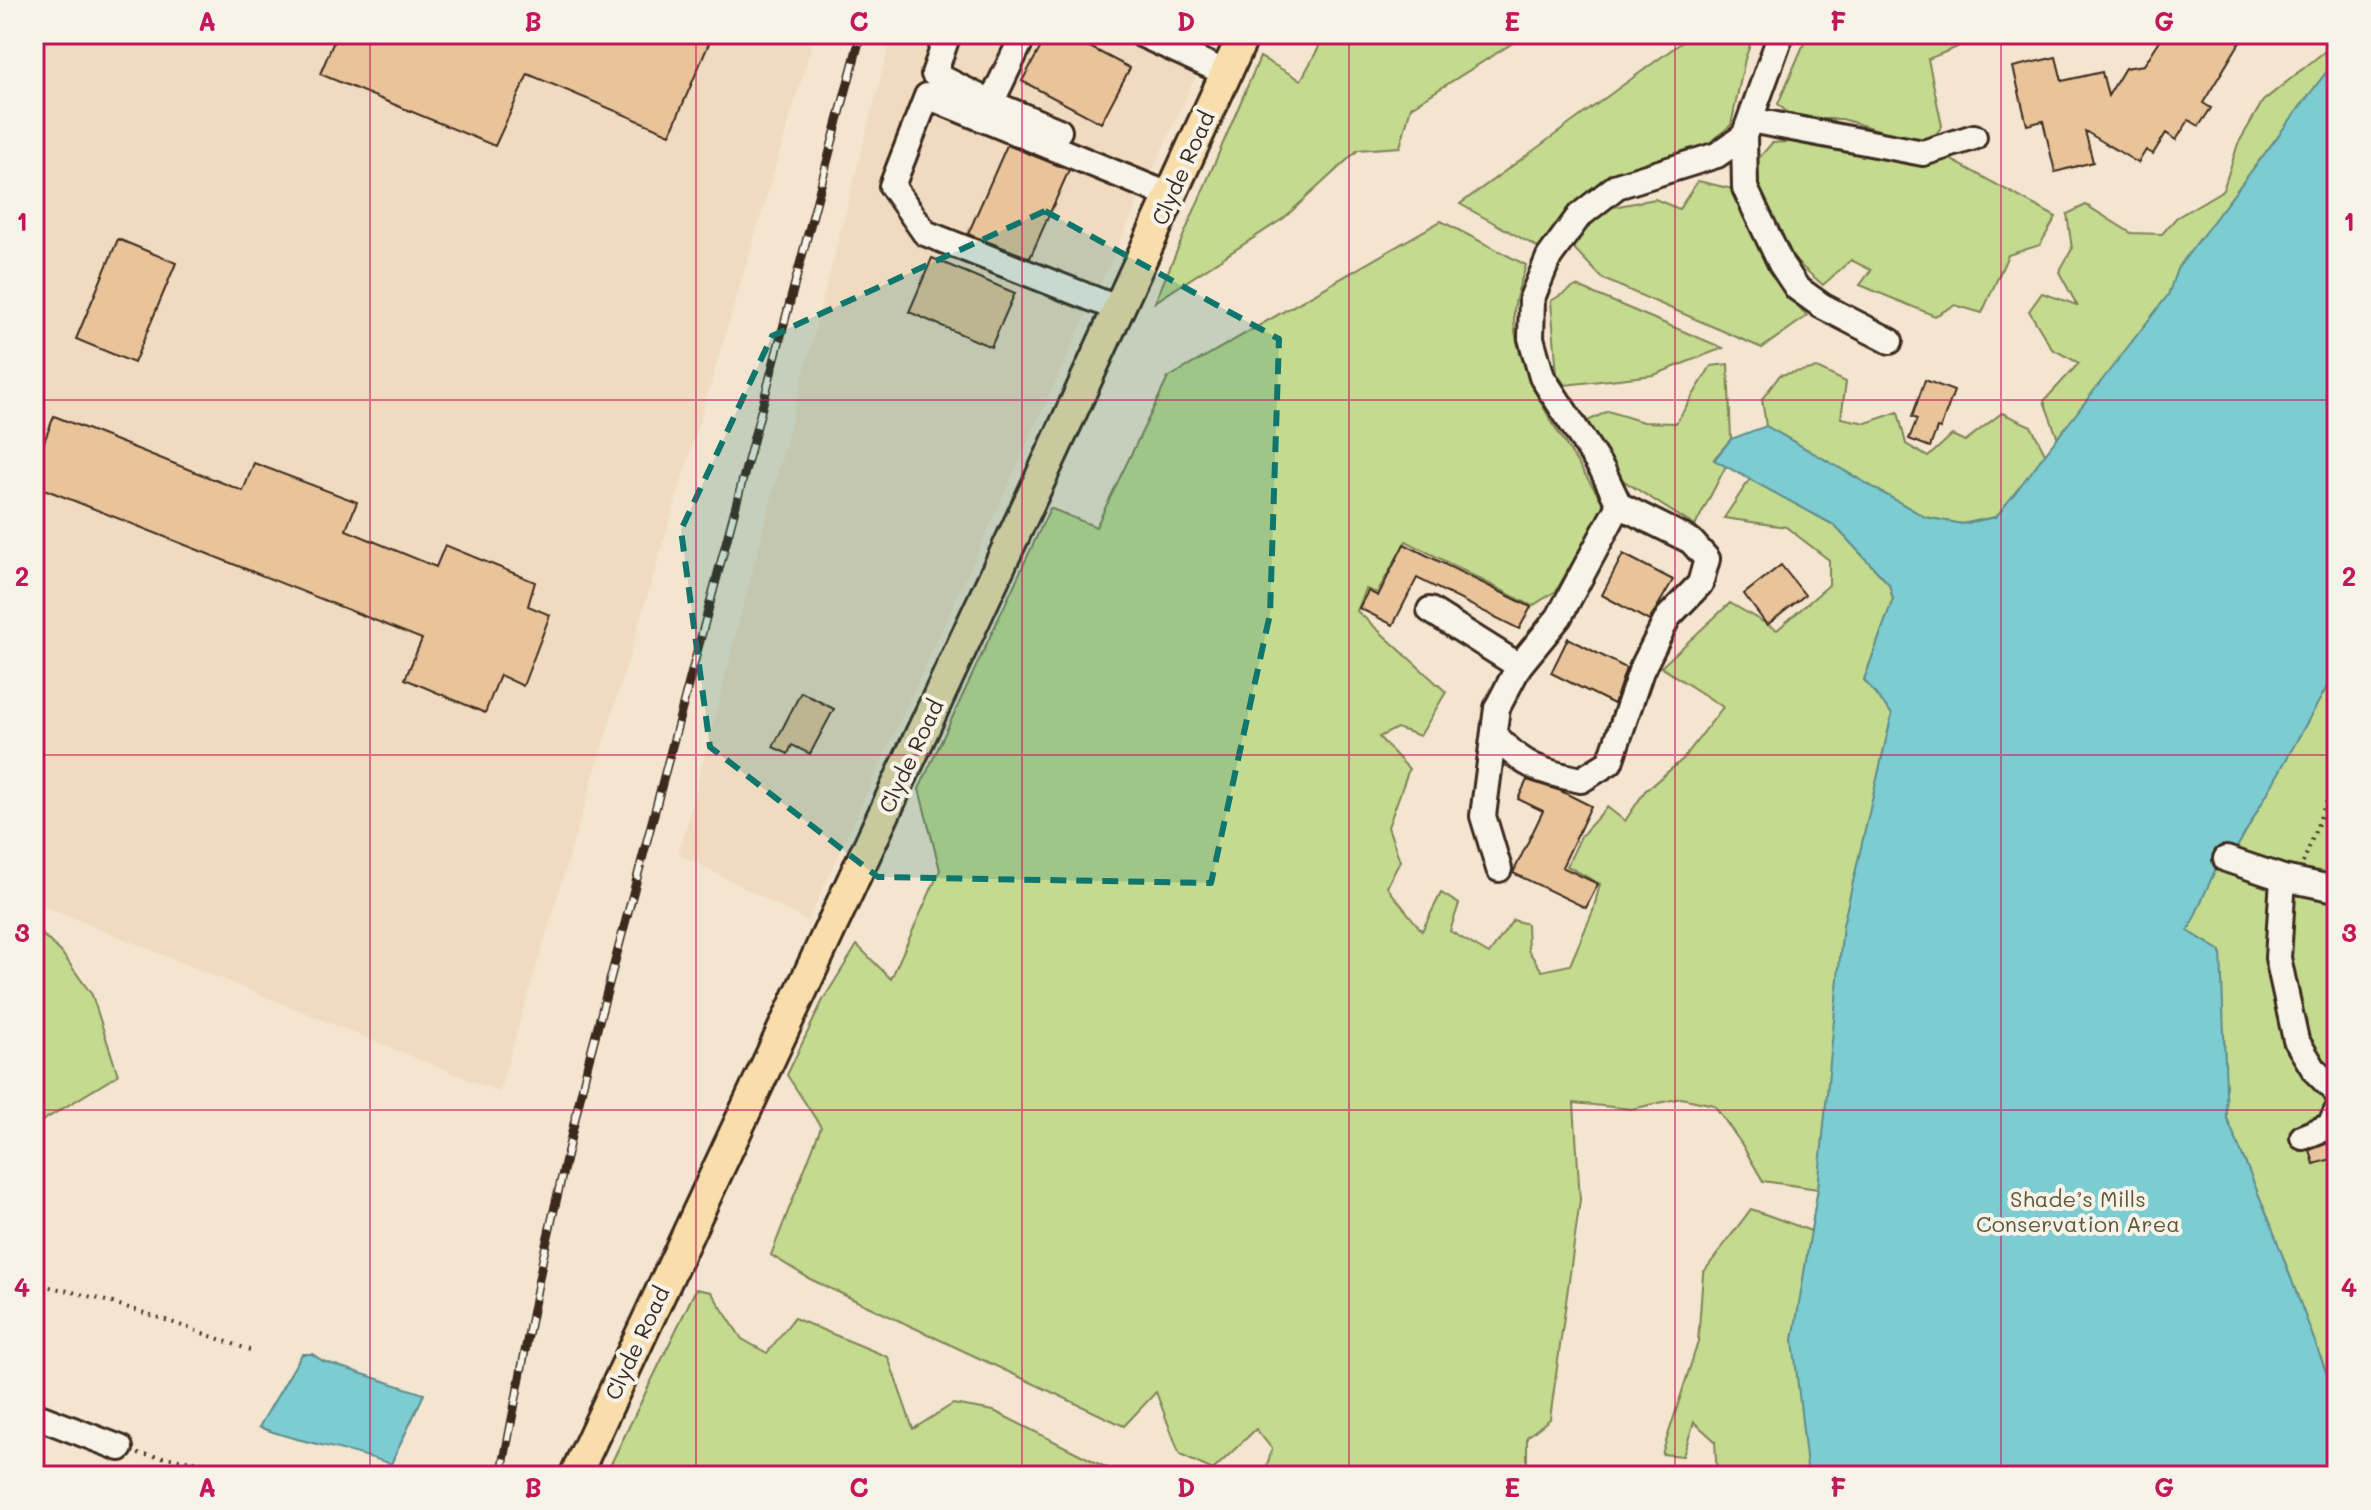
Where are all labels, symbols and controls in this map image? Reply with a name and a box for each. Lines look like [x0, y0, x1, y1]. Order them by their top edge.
text: A [198, 4, 216, 38]
text: B [524, 4, 542, 38]
text: C [849, 4, 869, 38]
text: D [1177, 4, 1195, 38]
text: E [1504, 4, 1520, 38]
text: F [1830, 4, 1846, 38]
text: G [2154, 4, 2174, 38]
street label: Clyde Road [1144, 106, 1221, 229]
text: 1 [16, 204, 28, 238]
text: 1 [2343, 204, 2355, 238]
text: 2 [15, 559, 29, 593]
text: 2 [2342, 559, 2356, 593]
street label: Clyde Road [872, 694, 950, 817]
text: 3 [14, 915, 30, 949]
text: 3 [2341, 915, 2357, 949]
park label: Shade’s Mills Conservation Area [1976, 1184, 2180, 1238]
text: 4 [14, 1270, 30, 1304]
text: 4 [2341, 1270, 2357, 1304]
street label: Clyde Road [598, 1281, 676, 1404]
text: A [198, 1470, 216, 1504]
text: B [524, 1470, 542, 1504]
text: C [849, 1470, 869, 1504]
text: D [1177, 1470, 1195, 1504]
text: E [1504, 1470, 1520, 1504]
text: F [1830, 1470, 1846, 1504]
text: G [2154, 1470, 2174, 1504]

